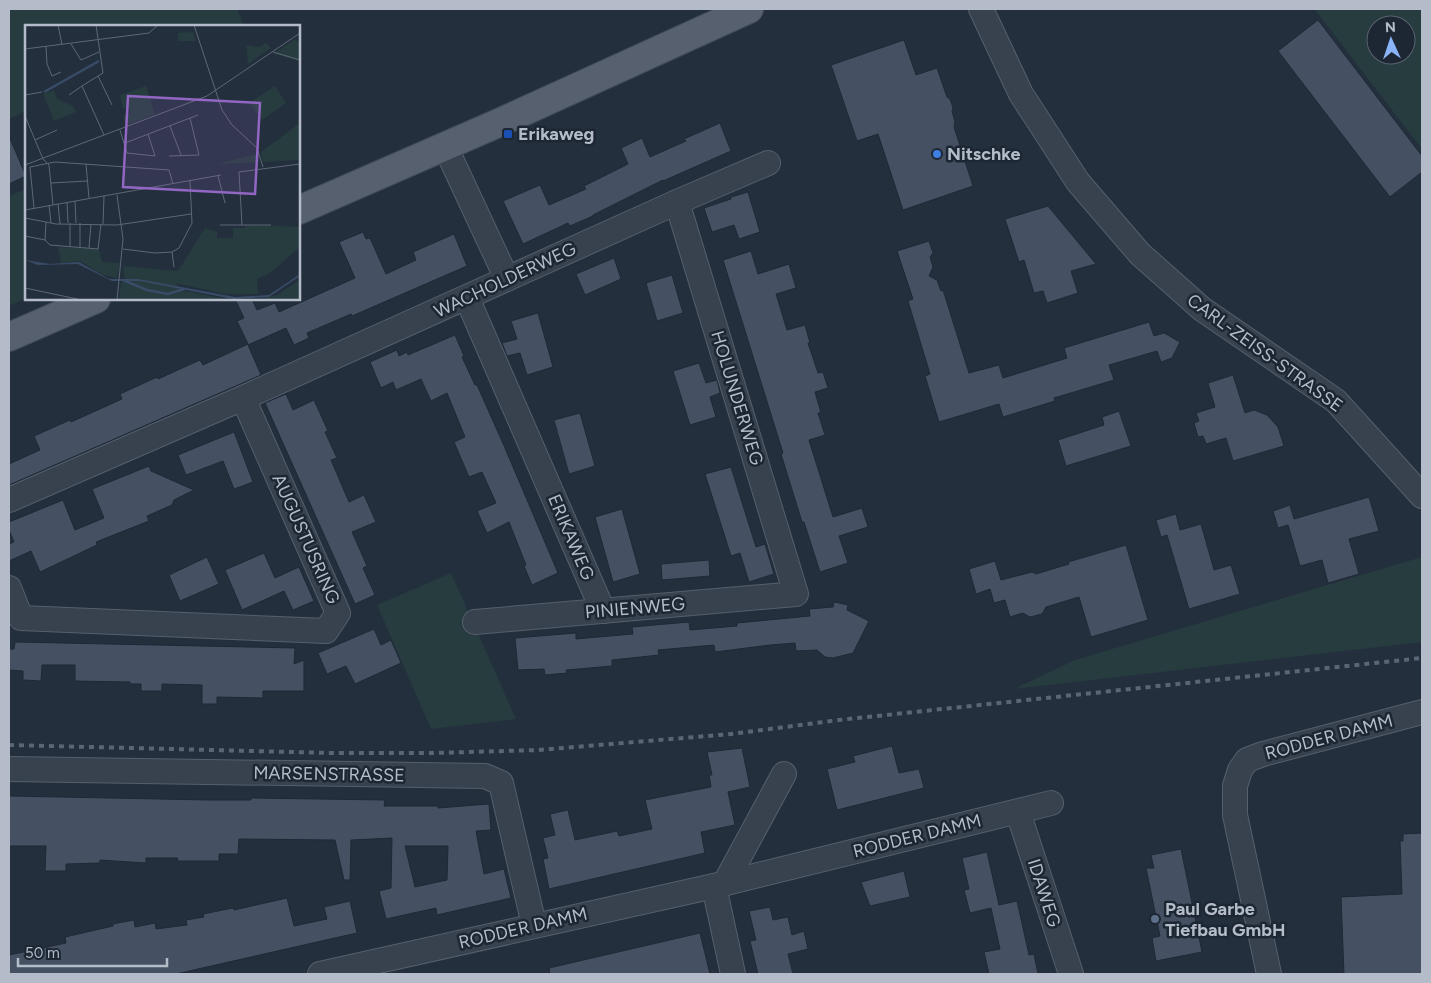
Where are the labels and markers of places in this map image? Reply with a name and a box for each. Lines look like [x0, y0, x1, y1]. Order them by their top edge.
place label: Erikaweg [518, 123, 594, 145]
marker: Erikaweg [502, 128, 514, 140]
place label: Nitschke [947, 143, 1021, 165]
marker: Nitschke [931, 148, 943, 160]
place label: Paul Garbe Tiefbau GmbH [1165, 898, 1285, 941]
marker: Paul Garbe Tiefbau GmbH [1149, 913, 1161, 925]

